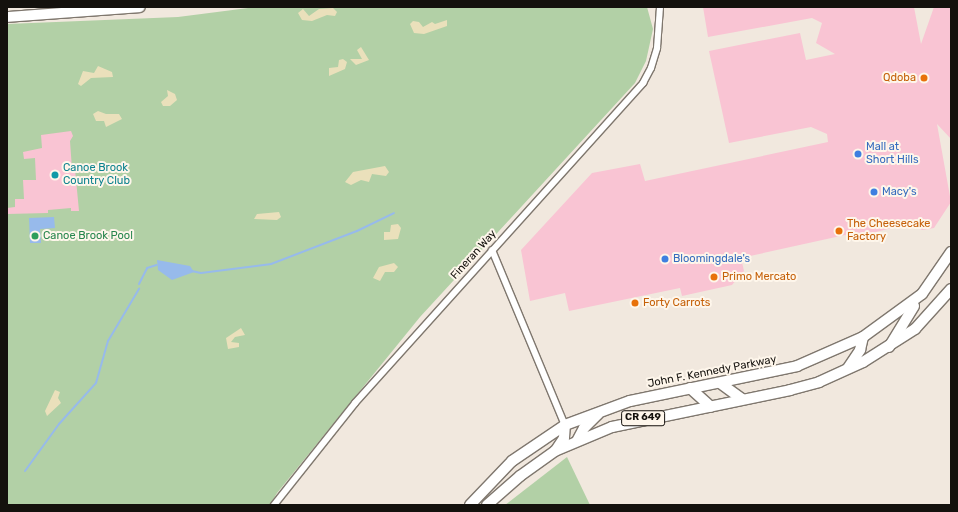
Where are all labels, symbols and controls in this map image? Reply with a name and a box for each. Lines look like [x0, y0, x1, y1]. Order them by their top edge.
place label: Qdoba [883, 71, 916, 85]
marker: Qdoba [919, 73, 929, 83]
place label: Mall at Short Hills [866, 141, 919, 167]
marker: Mall at Short Hills [853, 149, 863, 159]
place label: Canoe Brook Country Club [63, 162, 130, 188]
marker: Canoe Brook Country Club [50, 170, 60, 180]
place label: Macy's [882, 185, 917, 199]
marker: Macy's [869, 187, 879, 197]
place label: The Cheesecake Factory [847, 218, 931, 244]
marker: The Cheesecake Factory [834, 226, 844, 236]
street label: Fineran Way [448, 228, 500, 282]
place label: Canoe Brook Pool [43, 229, 133, 243]
marker: Canoe Brook Pool [30, 231, 40, 241]
place label: Bloomingdale's [673, 252, 750, 266]
marker: Bloomingdale's [660, 254, 670, 264]
place label: Primo Mercato [722, 270, 796, 284]
marker: Primo Mercato [709, 272, 719, 282]
place label: Forty Carrots [643, 296, 711, 310]
marker: Forty Carrots [630, 298, 640, 308]
street label: John F. Kennedy Parkway [646, 353, 778, 391]
road number: CR 649 [621, 410, 665, 426]

